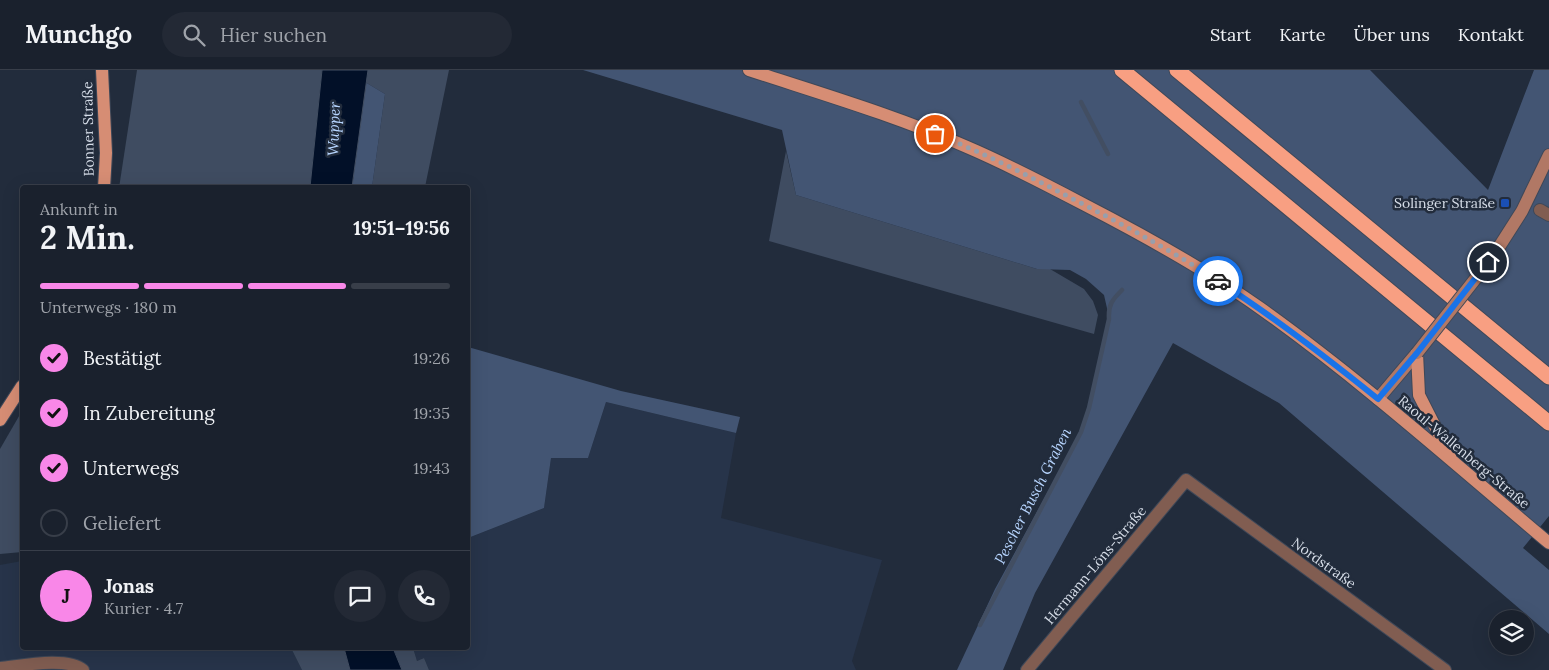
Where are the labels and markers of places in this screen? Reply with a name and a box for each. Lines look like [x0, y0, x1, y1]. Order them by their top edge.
pin [914, 113, 956, 155]
place label: Solinger Straße [1394, 194, 1495, 212]
marker: Solinger Straße [1499, 197, 1511, 209]
pin [1467, 241, 1509, 283]

